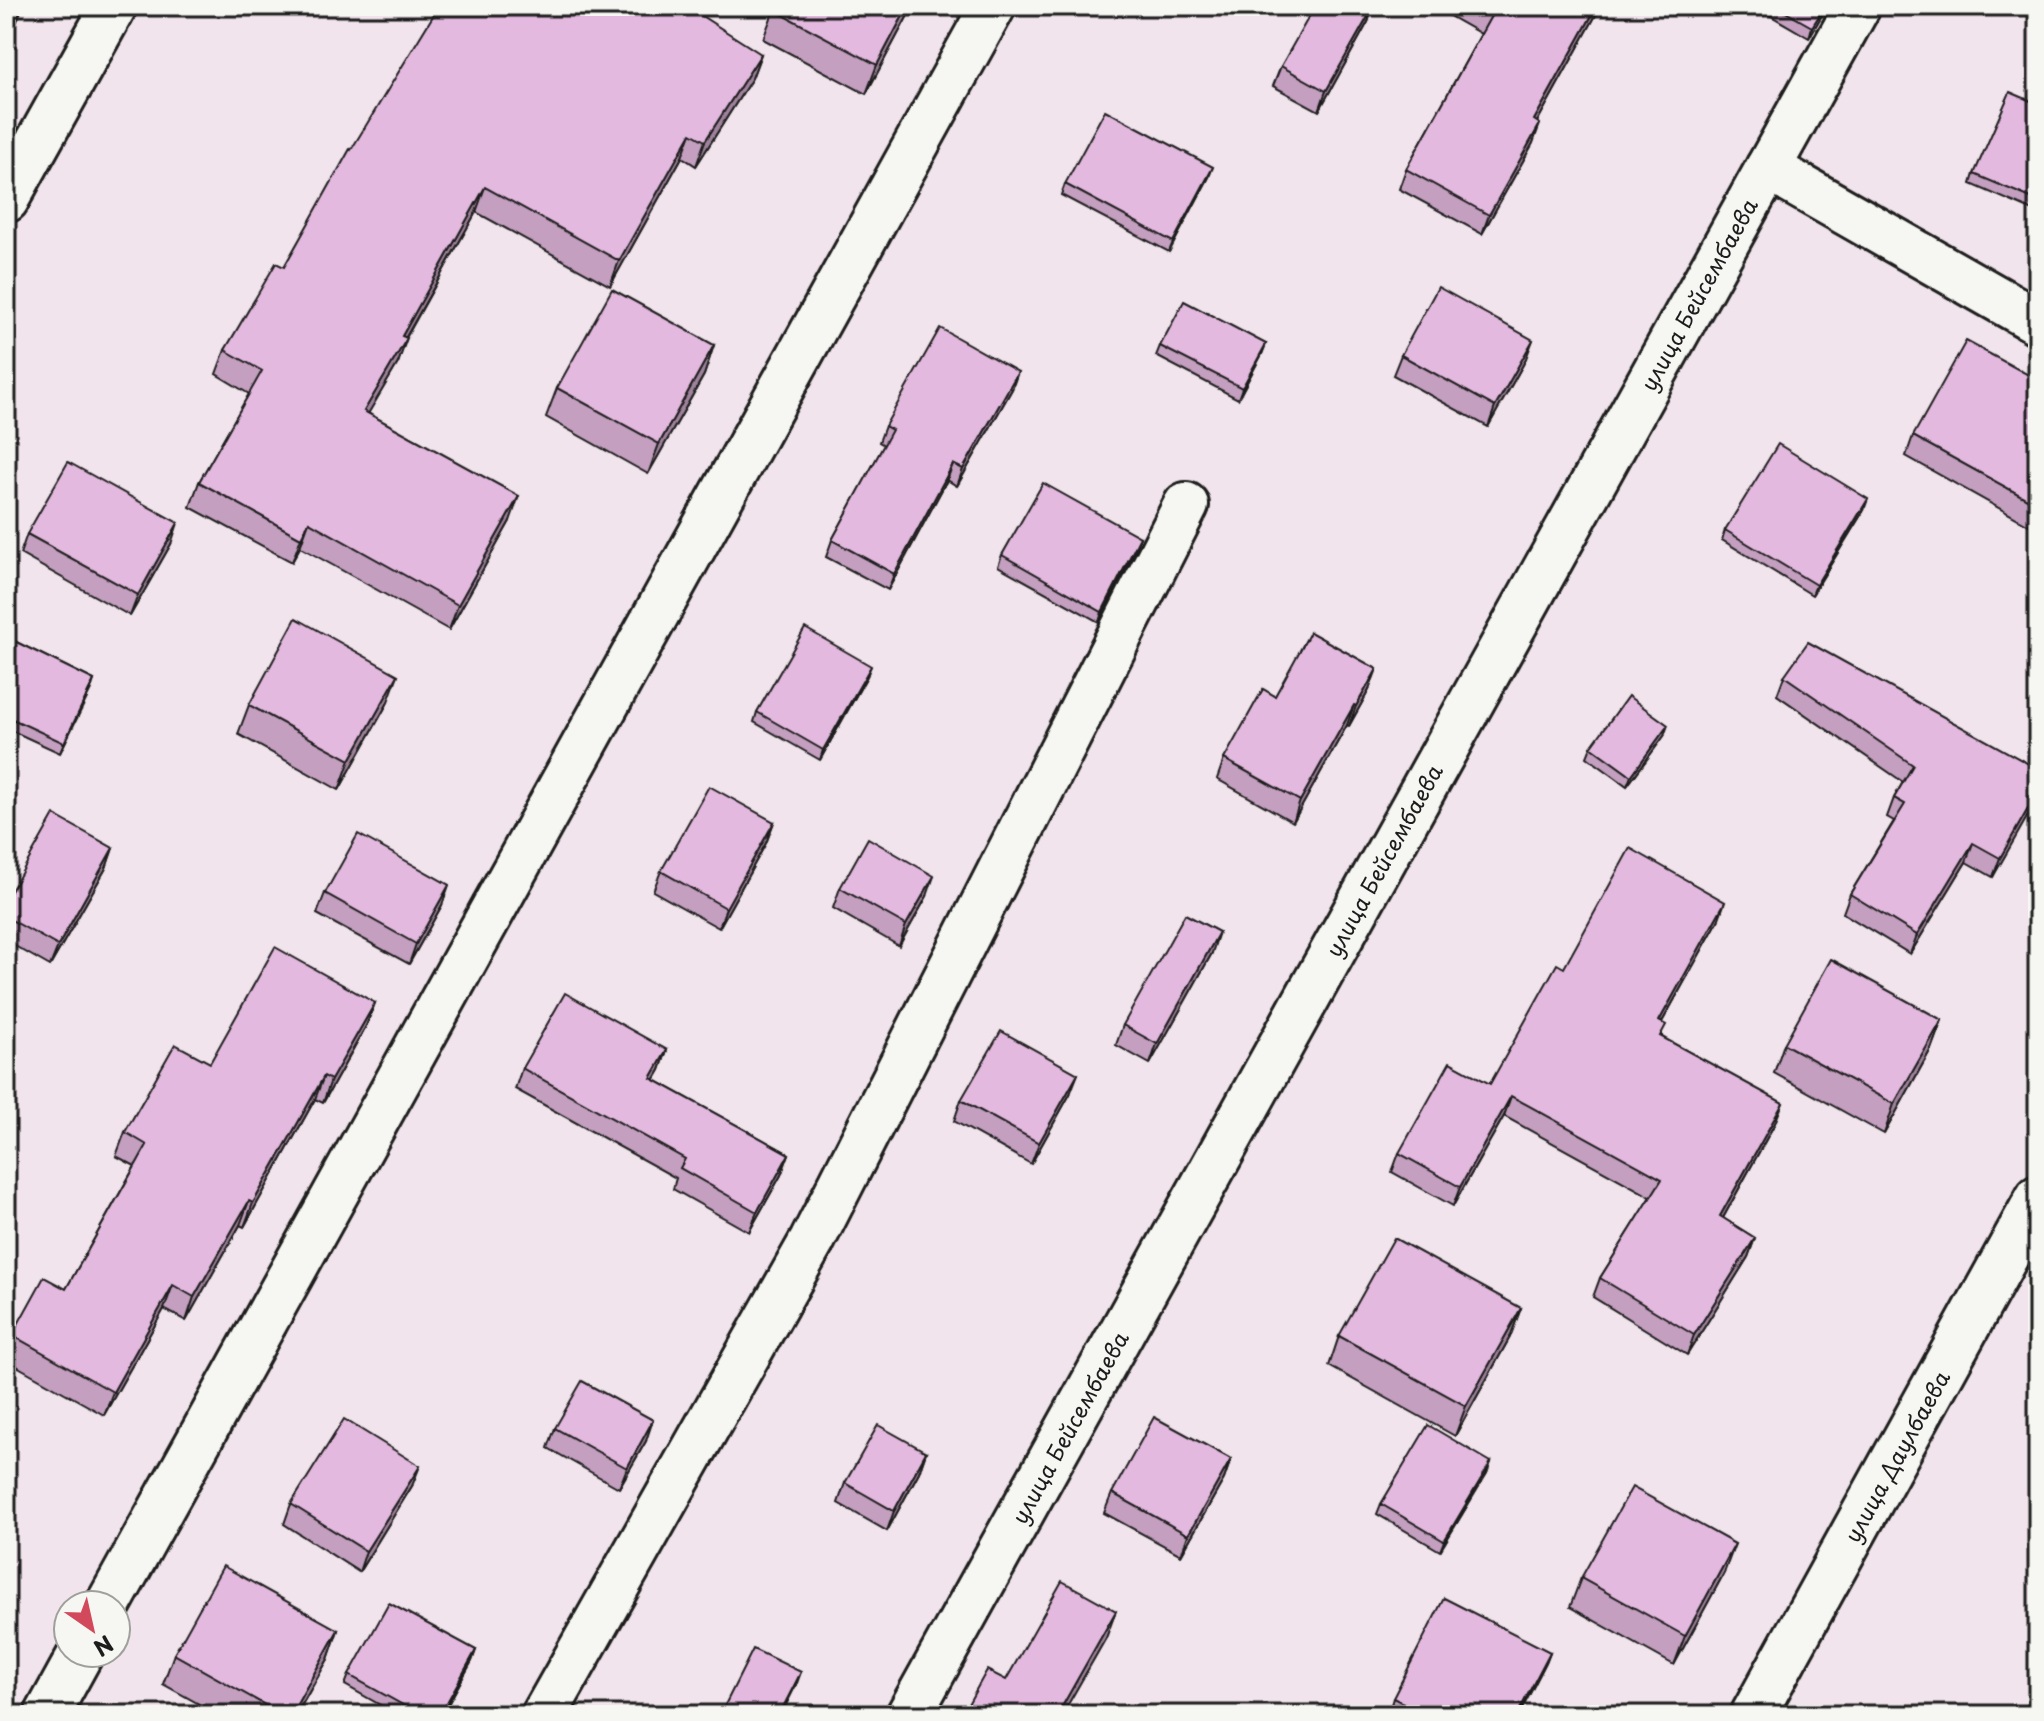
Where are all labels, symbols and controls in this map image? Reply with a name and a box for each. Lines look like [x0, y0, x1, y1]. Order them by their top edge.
street label: улица Бейсембаева [1631, 191, 1765, 396]
street label: улица Бейсембаева [1316, 757, 1450, 962]
street label: улица Бейсембаева [1002, 1324, 1136, 1529]
street label: улица Даулбаева [1835, 1364, 1957, 1548]
north arrow [52, 1589, 132, 1669]
text: N [88, 1628, 120, 1665]

